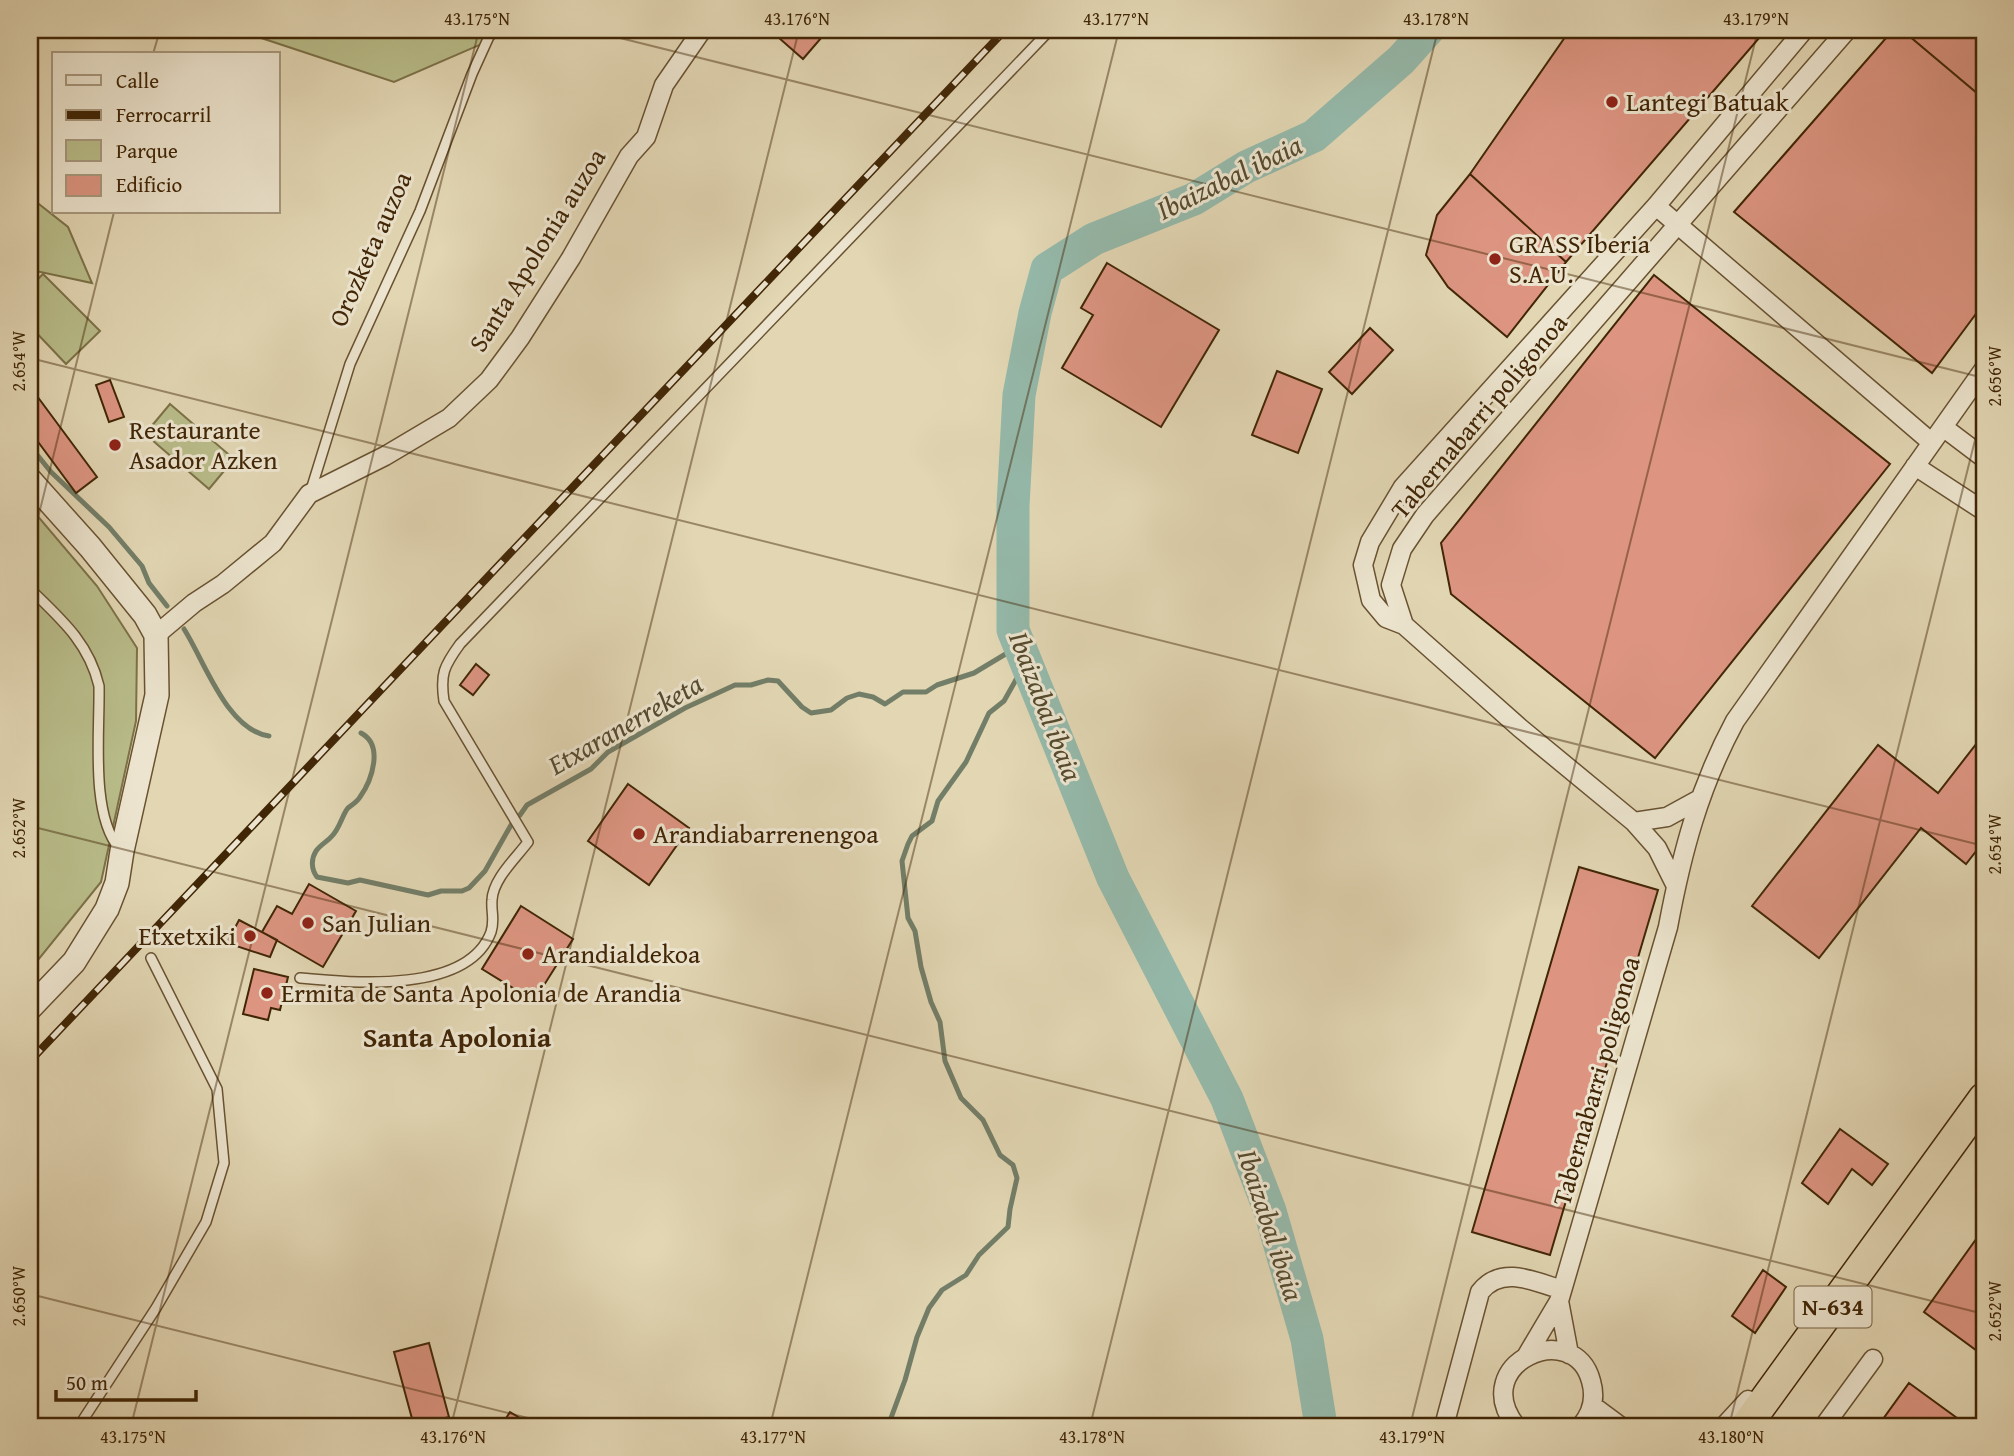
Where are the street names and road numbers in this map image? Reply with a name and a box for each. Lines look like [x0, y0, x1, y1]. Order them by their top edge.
street label: Santa Apolonia auzoa [458, 140, 615, 359]
street label: Orozketa auzoa [318, 164, 421, 333]
street label: Tabernabarri poligonoa [1381, 304, 1577, 527]
street label: Tabernabarri poligonoa [1541, 951, 1650, 1210]
road number: N-634 [1794, 1287, 1871, 1328]

